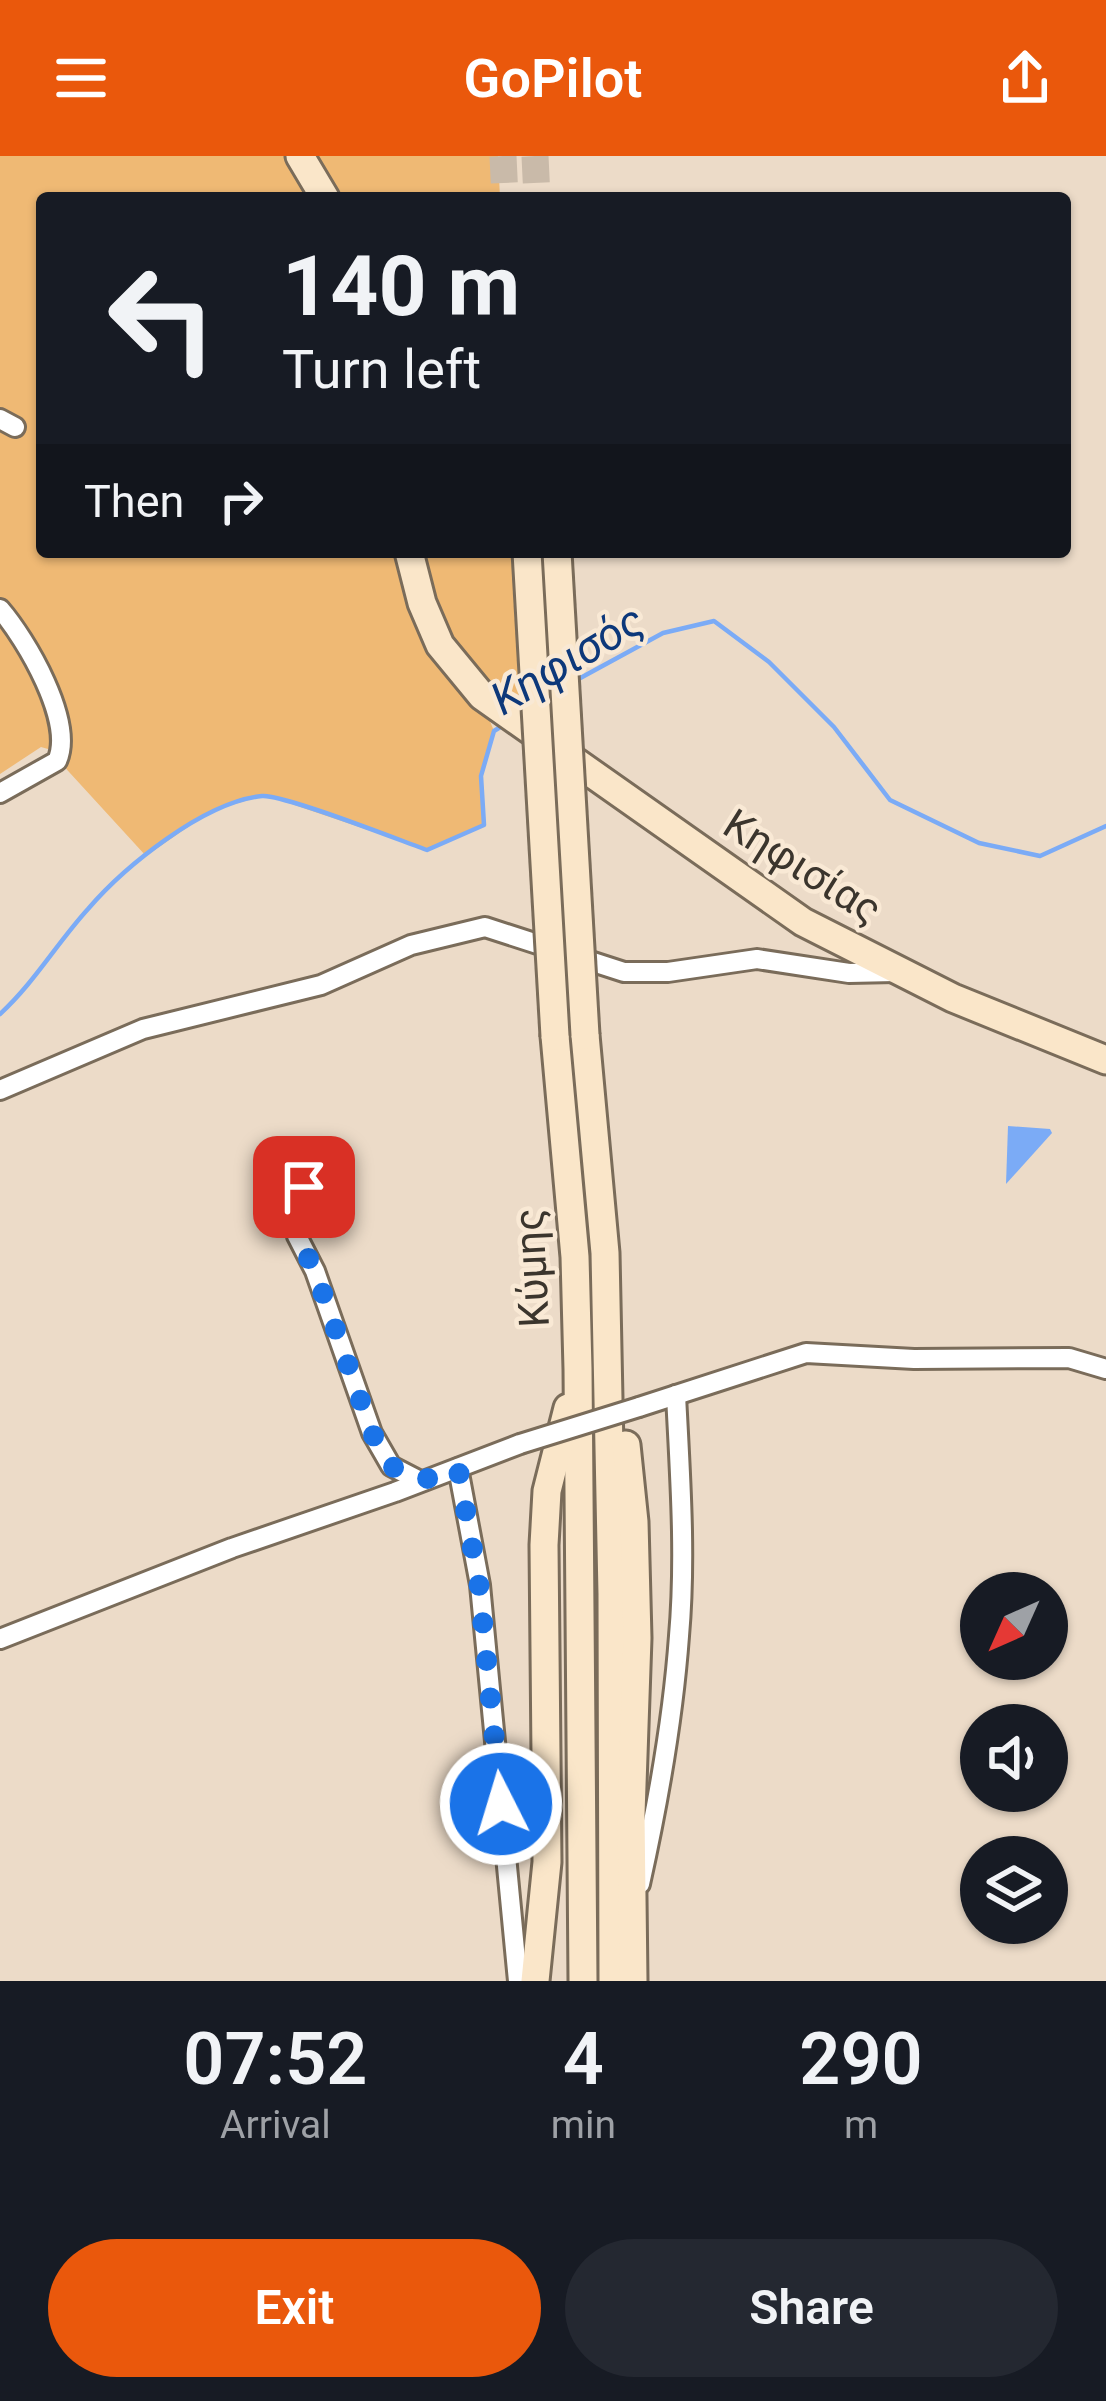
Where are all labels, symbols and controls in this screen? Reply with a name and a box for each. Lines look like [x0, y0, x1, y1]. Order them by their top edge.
icon: menu [48, 45, 114, 111]
icon: share [992, 45, 1058, 111]
text: GoPilot [464, 47, 642, 110]
text: 140 m [282, 237, 520, 336]
icon: left [84, 240, 240, 396]
text: Turn left [282, 338, 481, 401]
icon: right [208, 468, 274, 534]
text: Then [84, 475, 184, 528]
water label: Κηφισός [481, 593, 653, 726]
street label: Κηφισίας [715, 799, 890, 934]
pin [253, 1136, 355, 1238]
icon: arrive [271, 1154, 337, 1220]
street label: Κύμης [504, 1207, 559, 1329]
north arrow [960, 1572, 1068, 1680]
map controls [960, 1572, 1068, 1944]
button: sound [960, 1704, 1068, 1812]
position arrow [438, 1741, 564, 1867]
button: layers [960, 1836, 1068, 1944]
text: 07:52 [183, 2017, 367, 2102]
text: 4 [563, 2017, 604, 2102]
text: 290 [799, 2017, 923, 2102]
text: Arrival [220, 2102, 331, 2148]
text: min [551, 2102, 616, 2148]
text: m [844, 2102, 878, 2148]
button: Exit [48, 2239, 541, 2377]
button: Share [565, 2239, 1058, 2377]

